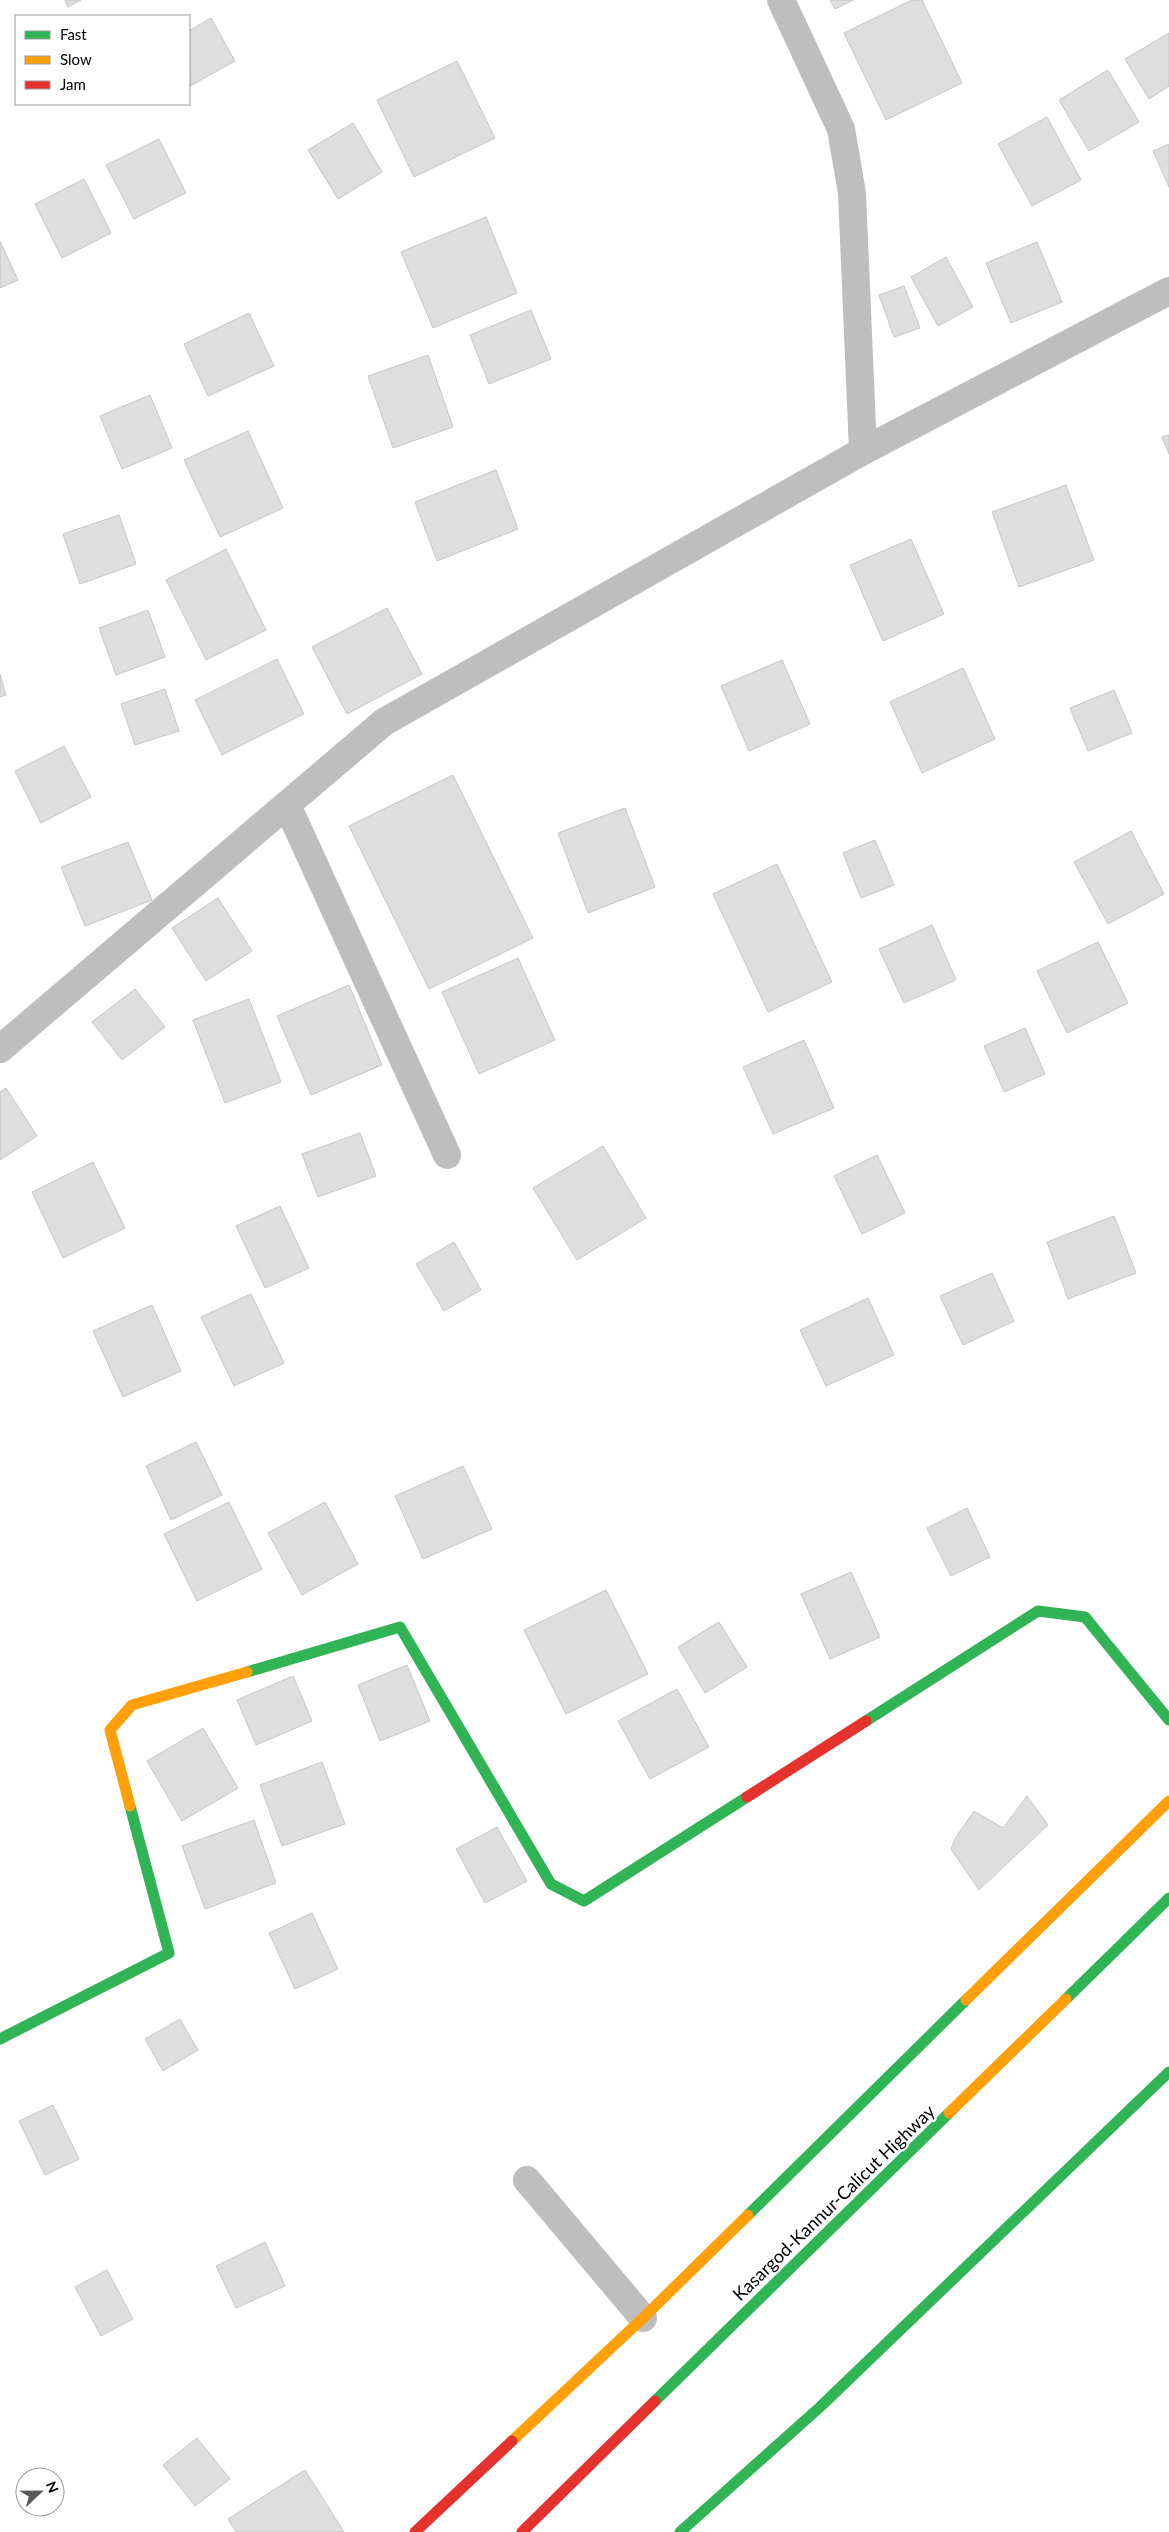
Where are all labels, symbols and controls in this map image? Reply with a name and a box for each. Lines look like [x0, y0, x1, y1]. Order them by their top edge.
legend [15, 15, 190, 105]
text: Fast [60, 25, 87, 43]
text: Slow [60, 50, 92, 68]
text: Jam [60, 75, 86, 93]
street label: Kasargod-Kannur-Calicut Highway [728, 2099, 939, 2305]
north arrow [15, 2467, 65, 2517]
text: N [43, 2479, 62, 2495]

